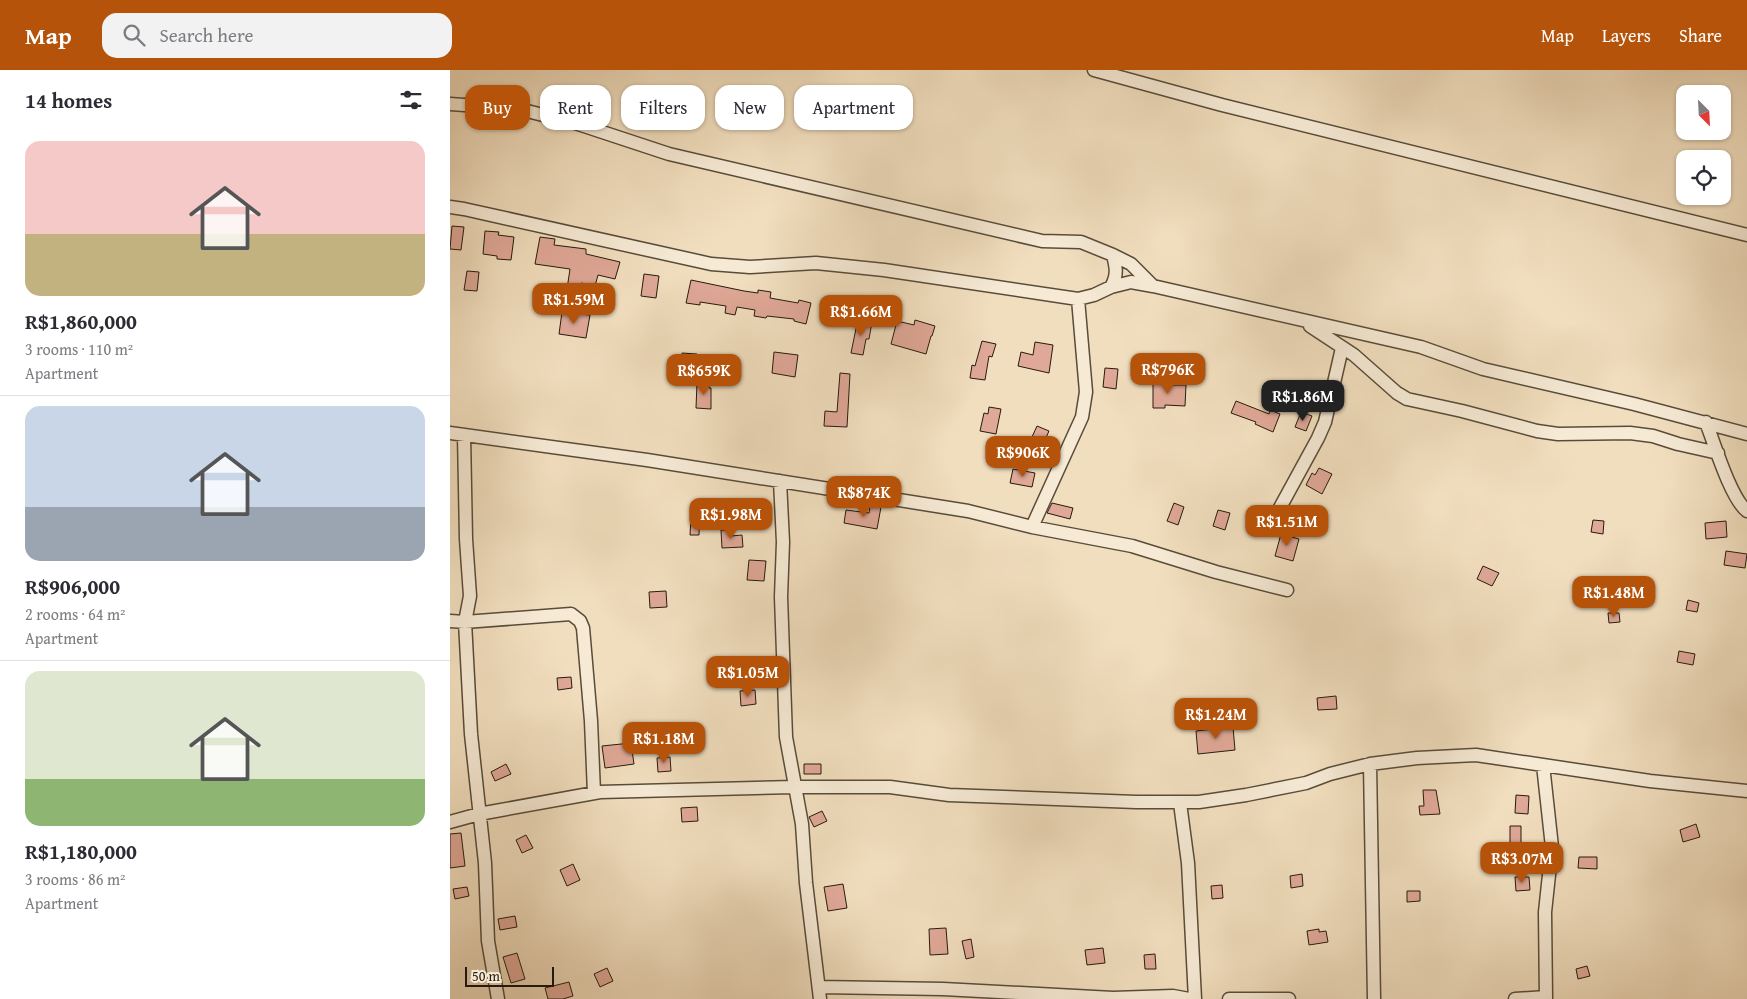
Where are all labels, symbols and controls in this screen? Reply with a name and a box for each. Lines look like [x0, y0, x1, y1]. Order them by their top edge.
search box [102, 13, 452, 58]
text: Map [25, 18, 72, 53]
icon: search [120, 21, 148, 49]
text: Search here [160, 21, 253, 49]
text: Map [1541, 22, 1574, 49]
text: Layers [1602, 22, 1651, 49]
text: Share [1679, 22, 1722, 49]
text: 14 homes [25, 85, 112, 116]
chip: Buy [465, 85, 530, 130]
chip: Rent [540, 85, 611, 130]
chip: Filters [621, 85, 705, 130]
chip: New [715, 85, 784, 130]
chip: Apartment [794, 85, 913, 130]
north arrow [1676, 85, 1731, 140]
map controls [1676, 85, 1731, 205]
icon: filters [397, 86, 425, 114]
button: locate [1676, 150, 1731, 205]
icon: home [180, 173, 270, 263]
pin: R$1.59M [528, 282, 620, 325]
text: R$1.59M [543, 287, 605, 311]
pin: R$1.66M [815, 294, 907, 337]
text: R$1.66M [830, 299, 892, 323]
text: R$1,860,000 [25, 306, 137, 337]
text: 3 rooms · 110 m² [25, 337, 133, 361]
pin: R$796K [1127, 352, 1209, 395]
pin: R$659K [663, 354, 745, 396]
text: R$796K [1141, 357, 1195, 381]
text: R$659K [677, 358, 731, 382]
text: Apartment [25, 361, 98, 385]
pin: R$1.86M [1257, 380, 1349, 422]
text: R$1.86M [1272, 384, 1334, 408]
pin: R$906K [982, 436, 1064, 478]
icon: home [180, 439, 270, 529]
text: R$906K [996, 440, 1050, 464]
pin: R$874K [823, 476, 905, 518]
text: R$874K [837, 480, 891, 504]
pin: R$1.98M [685, 498, 777, 540]
text: R$1.98M [700, 502, 762, 526]
pin: R$1.51M [1241, 504, 1333, 547]
text: R$1.51M [1256, 509, 1318, 533]
text: R$906,000 [25, 571, 120, 602]
pin: R$1.48M [1568, 576, 1660, 618]
text: R$1.48M [1583, 580, 1645, 604]
text: 2 rooms · 64 m² [25, 602, 125, 626]
text: Apartment [25, 626, 98, 650]
pin: R$1.05M [702, 656, 794, 698]
text: R$1.05M [717, 660, 779, 684]
pin: R$1.24M [1170, 698, 1262, 740]
text: R$1.24M [1185, 702, 1247, 726]
icon: home [180, 704, 270, 794]
pin: R$1.18M [618, 722, 710, 764]
text: R$1.18M [633, 726, 695, 750]
text: R$1,180,000 [25, 836, 137, 867]
pin: R$3.07M [1476, 842, 1568, 884]
text: R$3.07M [1491, 846, 1553, 870]
text: 3 rooms · 86 m² [25, 867, 125, 891]
text: Apartment [25, 891, 98, 915]
scale bar [465, 964, 554, 987]
text: 50 m [472, 966, 500, 986]

